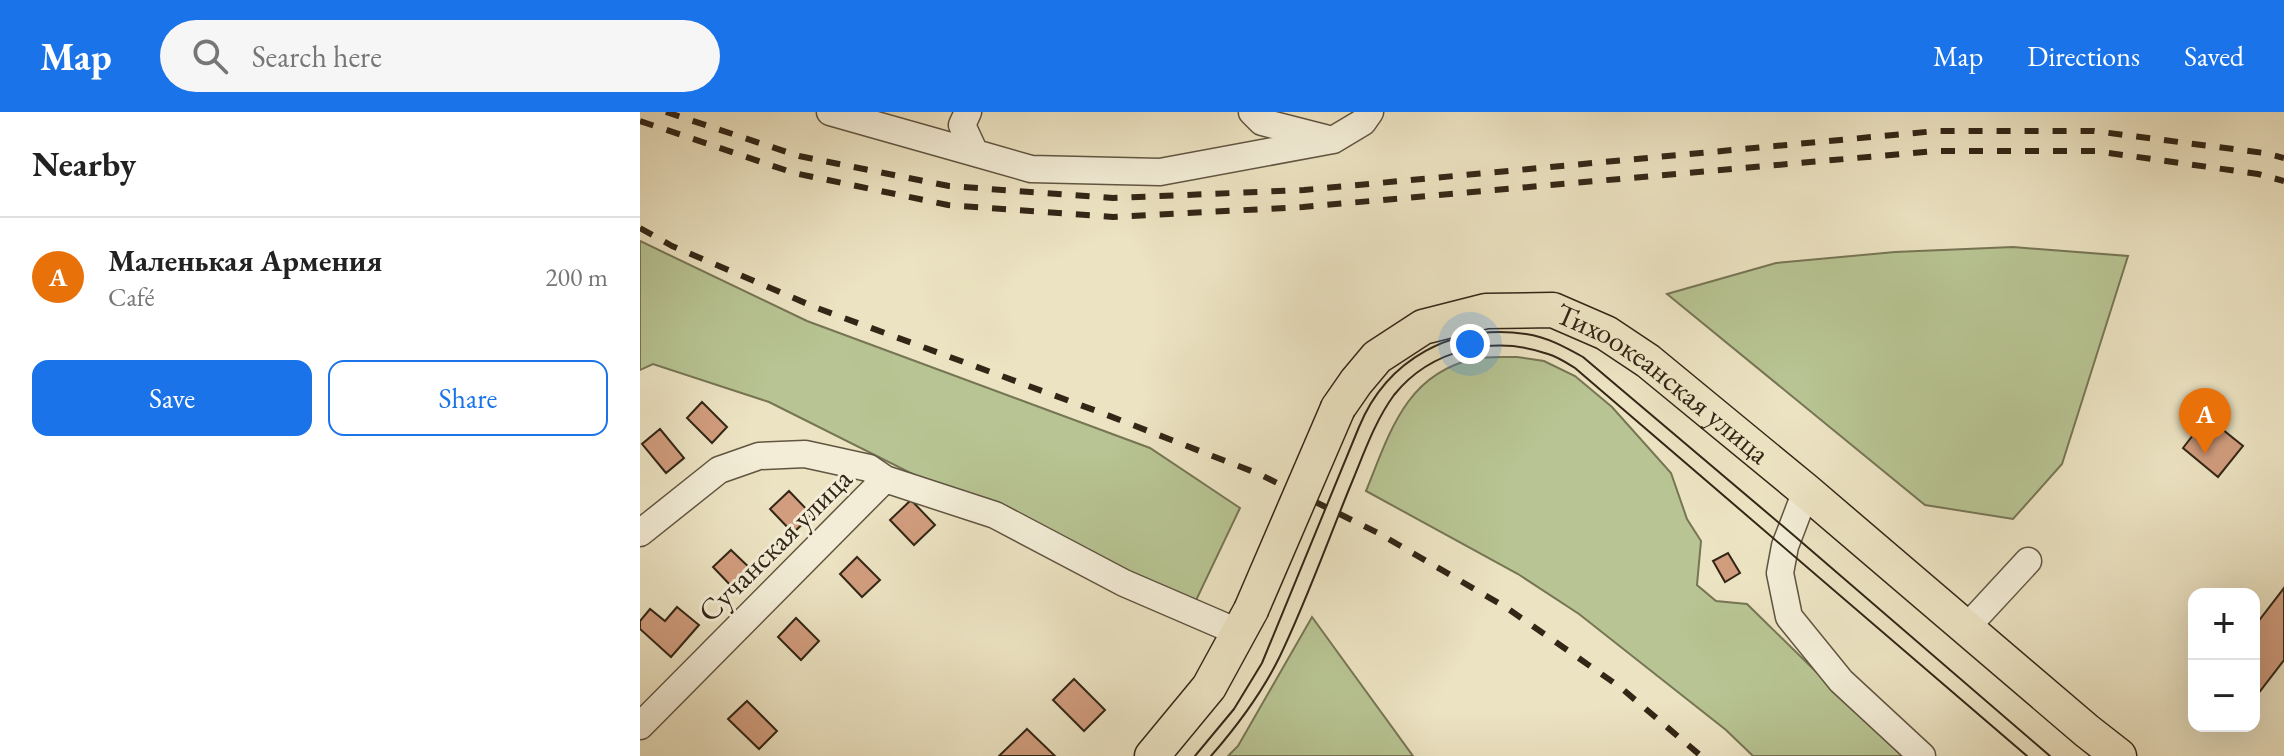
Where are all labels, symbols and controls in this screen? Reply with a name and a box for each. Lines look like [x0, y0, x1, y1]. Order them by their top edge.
search box [160, 20, 720, 92]
text: Map [40, 32, 112, 81]
icon: search [188, 34, 232, 78]
text: Search here [252, 37, 382, 76]
text: Map [1933, 38, 1983, 74]
text: Directions [2027, 38, 2140, 74]
text: Saved [2184, 38, 2244, 74]
text: Nearby [32, 142, 136, 186]
text: Маленькая Армения [108, 241, 382, 280]
text: A [49, 260, 67, 294]
text: 200 m [545, 260, 608, 294]
text: Café [108, 280, 155, 314]
street label: Тихоокеанская улица [1550, 294, 1778, 472]
your location [1450, 324, 1490, 364]
button: Save [32, 360, 312, 436]
button: Share [328, 360, 608, 436]
pin: A [2179, 388, 2231, 454]
street label: Сучанская улица [689, 459, 860, 630]
map controls [2188, 588, 2260, 732]
button: + [2188, 588, 2260, 660]
button: − [2188, 660, 2260, 732]

